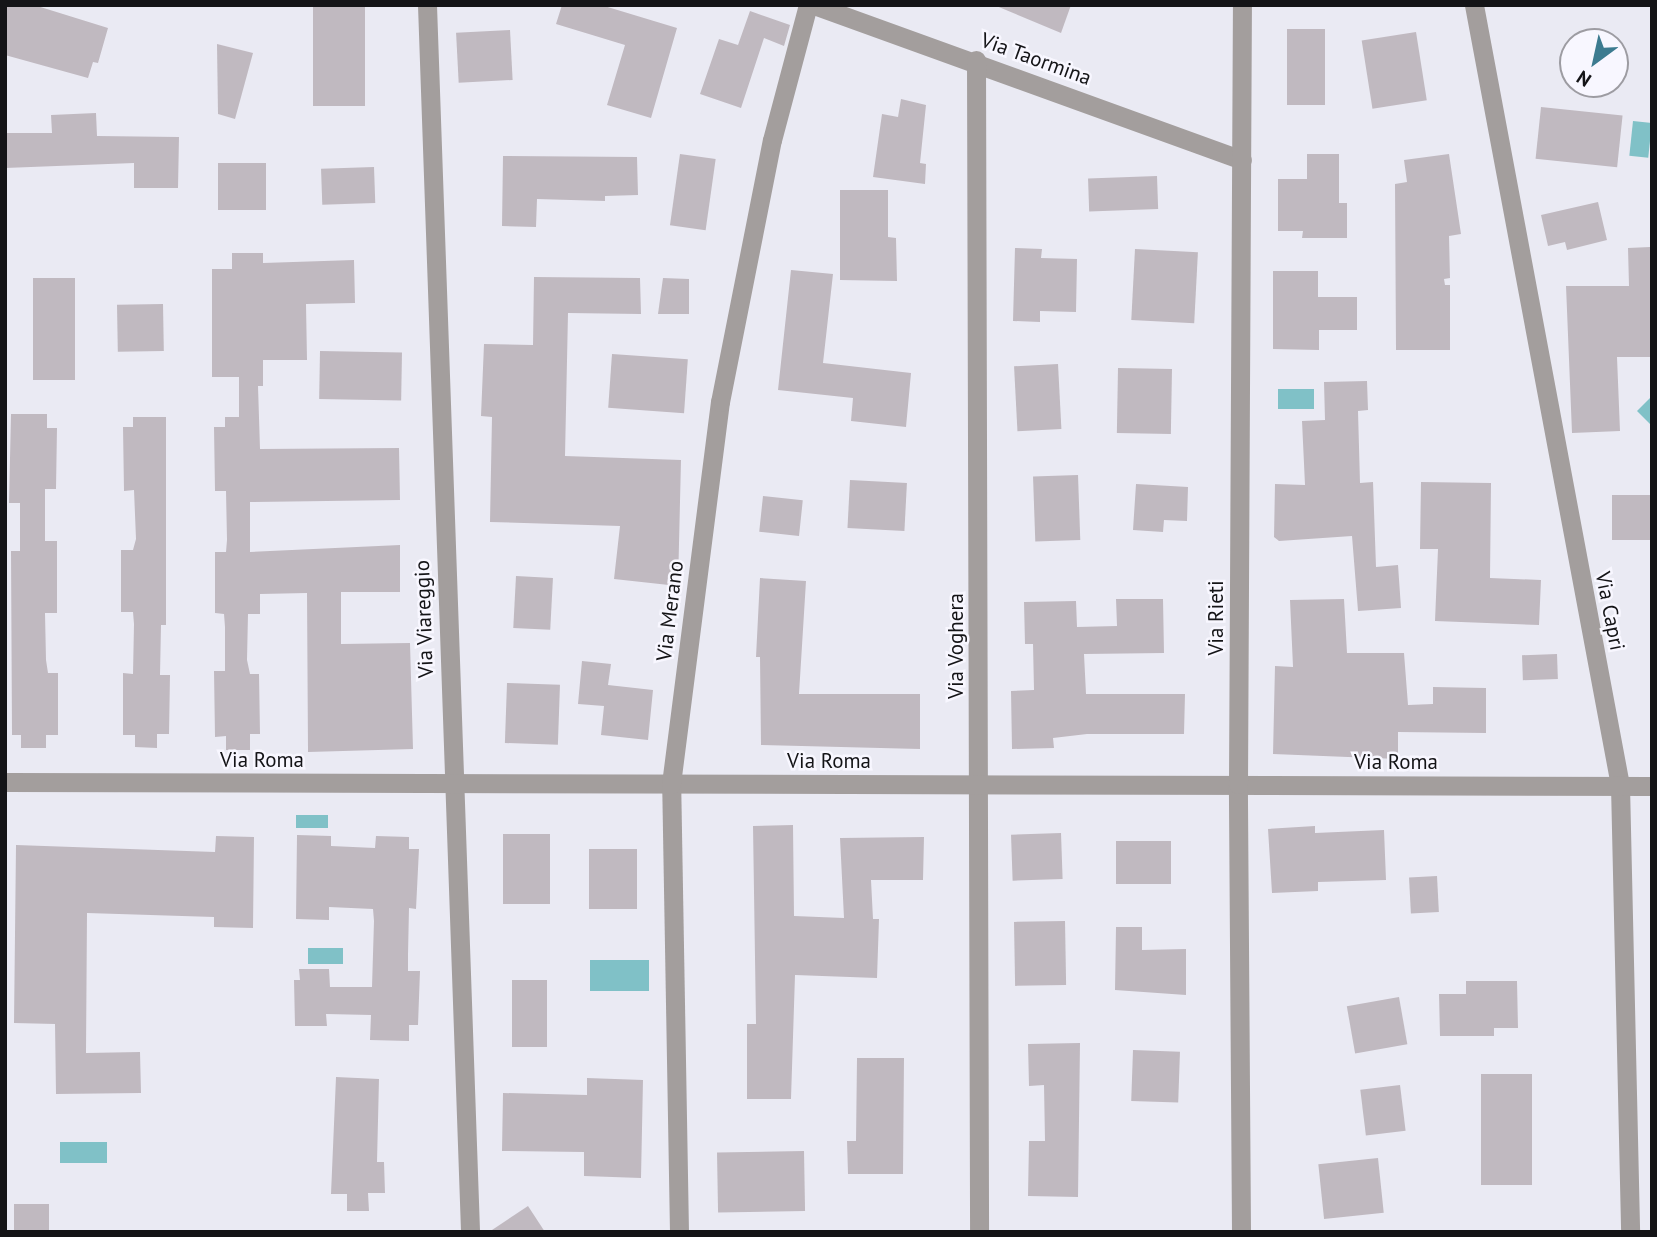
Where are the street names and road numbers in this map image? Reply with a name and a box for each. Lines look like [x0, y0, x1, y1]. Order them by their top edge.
street label: Via Taormina [977, 27, 1095, 91]
street label: Via Viareggio [409, 559, 439, 679]
street label: Via Merano [651, 559, 689, 663]
street label: Via Capri [1590, 569, 1630, 653]
street label: Via Rieti [1203, 580, 1229, 656]
street label: Via Voghera [943, 593, 969, 699]
street label: Via Roma [220, 747, 304, 773]
street label: Via Roma [787, 748, 871, 774]
street label: Via Roma [1354, 749, 1438, 775]

